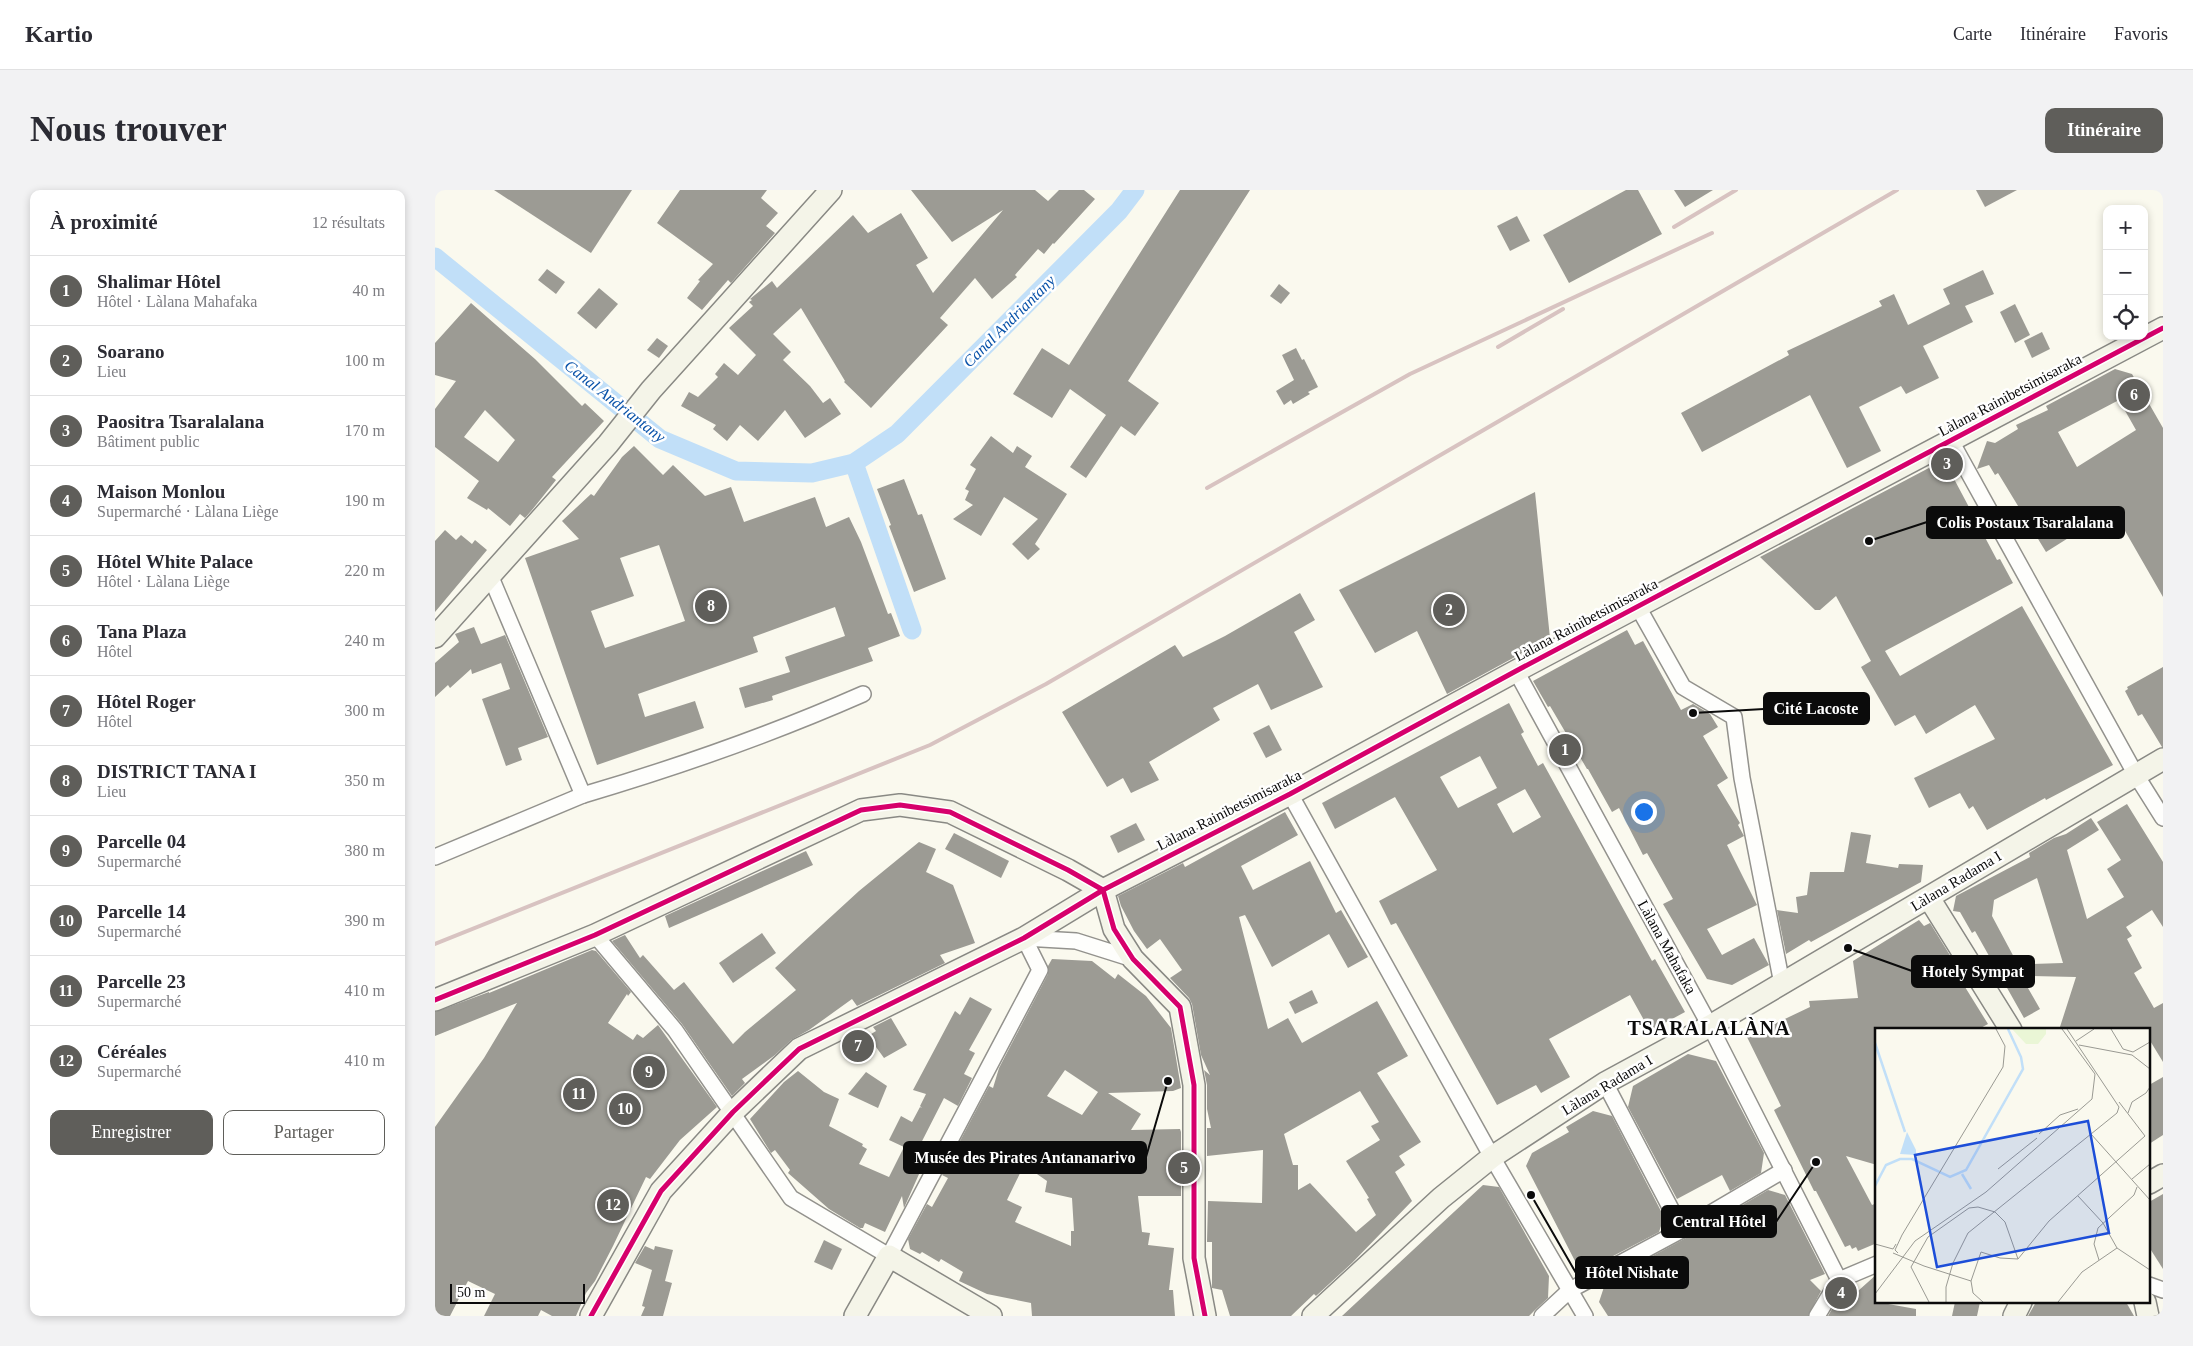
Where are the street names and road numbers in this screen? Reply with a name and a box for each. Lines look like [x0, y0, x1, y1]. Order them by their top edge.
street label: Làlana Rainibetsimisaraka [1936, 350, 2084, 440]
street label: Làlana Rainibetsimisaraka [1512, 575, 1660, 665]
street label: Làlana Rainibetsimisaraka [1154, 767, 1304, 853]
street label: Làlana Radama I [1908, 848, 2004, 914]
street label: Làlana Mahafaka [1635, 897, 1699, 997]
street label: Làlana Radama I [1559, 1052, 1655, 1118]

